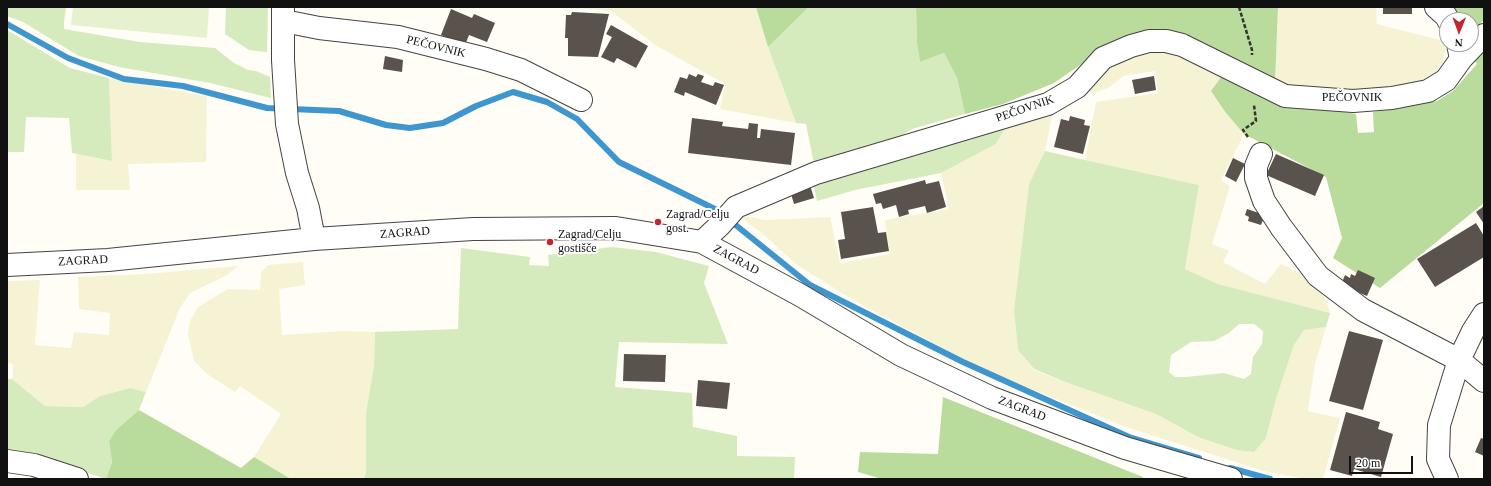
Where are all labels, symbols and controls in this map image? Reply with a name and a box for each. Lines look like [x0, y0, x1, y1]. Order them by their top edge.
north arrow [1439, 12, 1479, 52]
street label: PEČOVNIK [405, 33, 467, 61]
text: N [1455, 37, 1463, 49]
street label: PEČOVNIK [1322, 91, 1382, 105]
street label: PEČOVNIK [994, 92, 1056, 126]
place label: Zagrad/Celju gost. [666, 208, 729, 236]
marker: Zagrad/Celju gost. [653, 217, 663, 227]
street label: ZAGRAD [380, 224, 430, 242]
place label: Zagrad/Celju gostišče [558, 228, 621, 256]
marker: Zagrad/Celju gostišče [545, 237, 555, 247]
street label: ZAGRAD [711, 242, 761, 278]
street label: ZAGRAD [58, 253, 108, 269]
street label: ZAGRAD [996, 393, 1048, 425]
scale bar [1351, 448, 1415, 474]
text: 20 m [1356, 456, 1380, 470]

